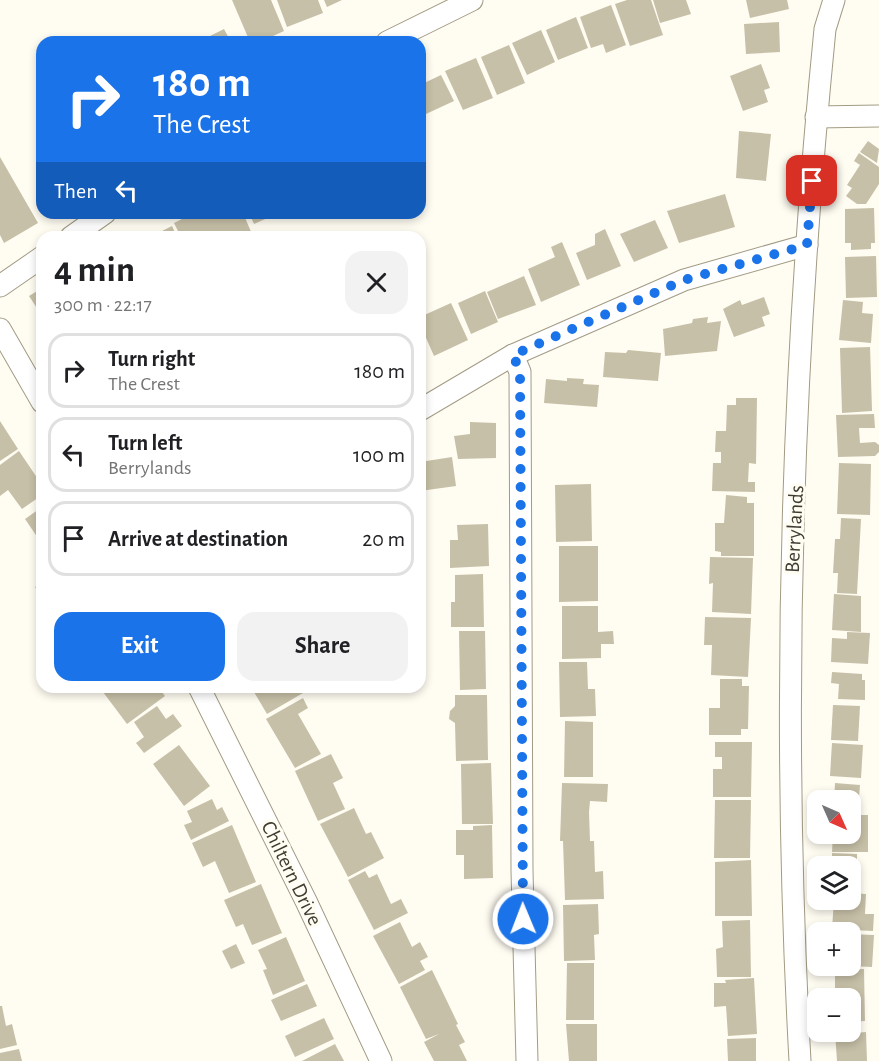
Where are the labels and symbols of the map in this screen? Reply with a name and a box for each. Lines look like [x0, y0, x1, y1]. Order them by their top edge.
pin [786, 155, 837, 206]
street label: Berrylands [782, 485, 807, 573]
north arrow [807, 790, 861, 844]
street label: Chiltern Drive [257, 818, 326, 929]
position arrow [491, 887, 555, 951]

